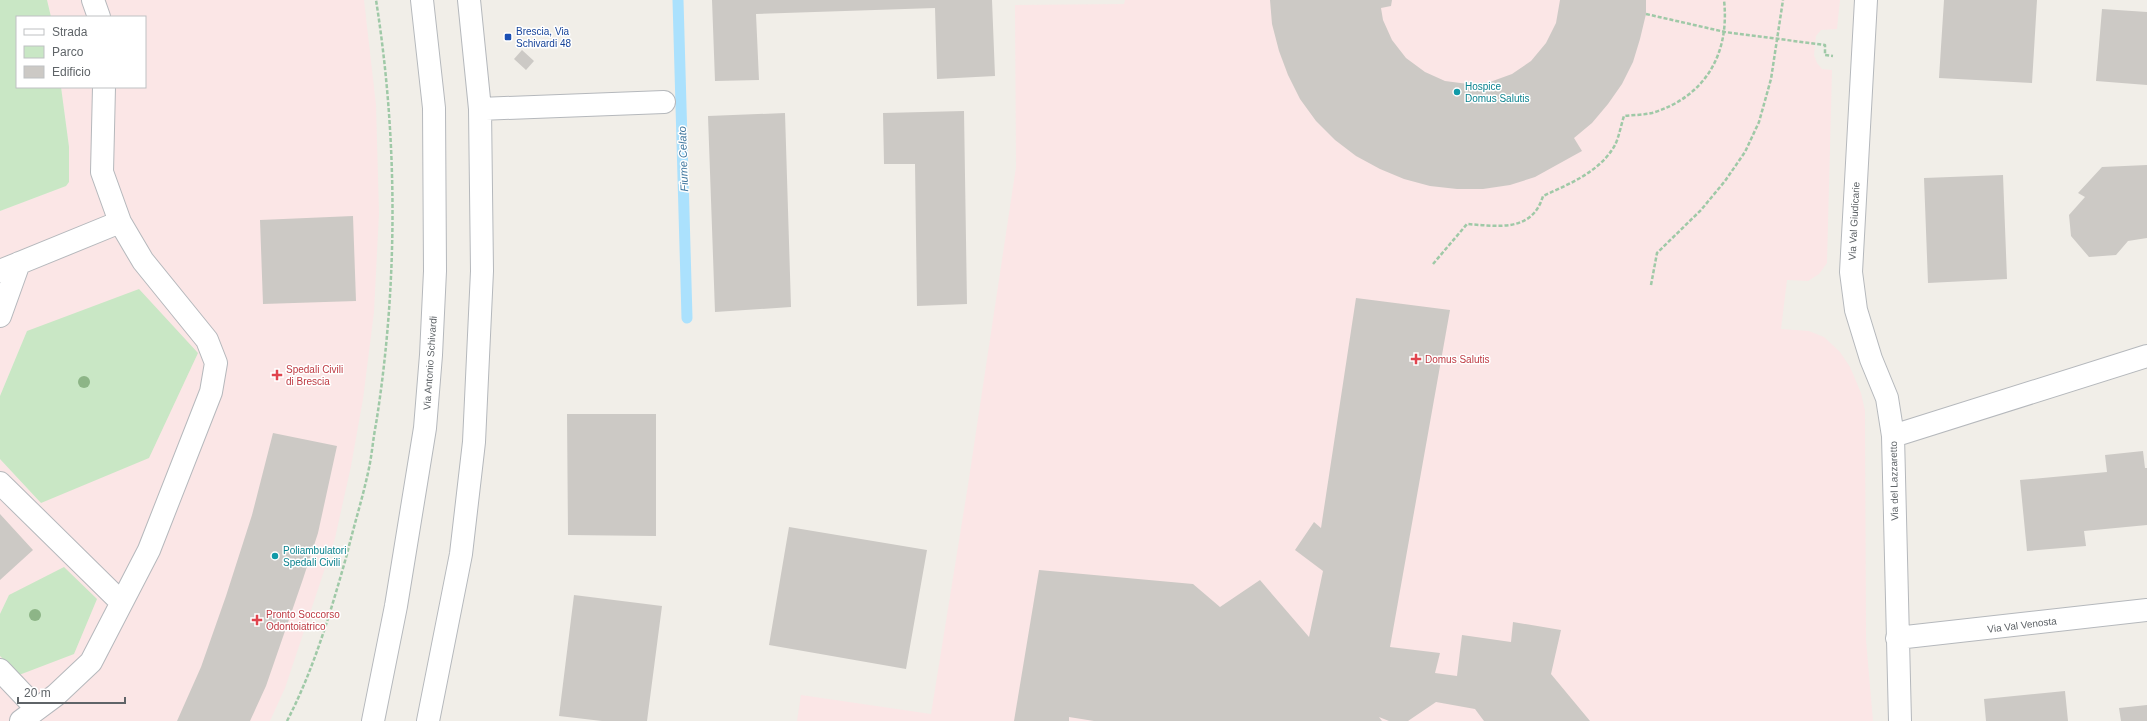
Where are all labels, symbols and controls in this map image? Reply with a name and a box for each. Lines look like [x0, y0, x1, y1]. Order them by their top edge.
legend [16, 16, 146, 88]
text: Strada [52, 25, 88, 39]
place label: Brescia, Via Schivardi 48 [516, 26, 571, 49]
marker: Brescia, Via Schivardi 48 [503, 32, 513, 42]
text: Parco [52, 45, 84, 59]
text: Edificio [52, 65, 91, 79]
place label: Hospice Domus Salutis [1465, 81, 1529, 104]
marker: Hospice Domus Salutis [1452, 87, 1462, 97]
water label: Fiume Celato [676, 126, 690, 192]
street label: Via Val Giudicarie [1846, 181, 1862, 261]
street label: Via Antonio Schivardi [421, 316, 439, 410]
marker: Domus Salutis [1410, 353, 1422, 365]
place label: Domus Salutis [1425, 354, 1489, 365]
place label: Spedali Civili di Brescia [286, 364, 343, 387]
marker: Spedali Civili di Brescia [271, 369, 283, 381]
street label: Via del Lazzaretto [1888, 441, 1900, 521]
place label: Poliambulatori Spedali Civili [283, 545, 346, 568]
marker: Poliambulatori Spedali Civili [270, 551, 280, 561]
place label: Pronto Soccorso Odontoiatrico [266, 609, 340, 632]
marker: Pronto Soccorso Odontoiatrico [251, 614, 263, 626]
street label: Via Val Venosta [1987, 615, 2058, 635]
scale bar [18, 679, 125, 705]
text: 20 m [24, 686, 51, 700]

